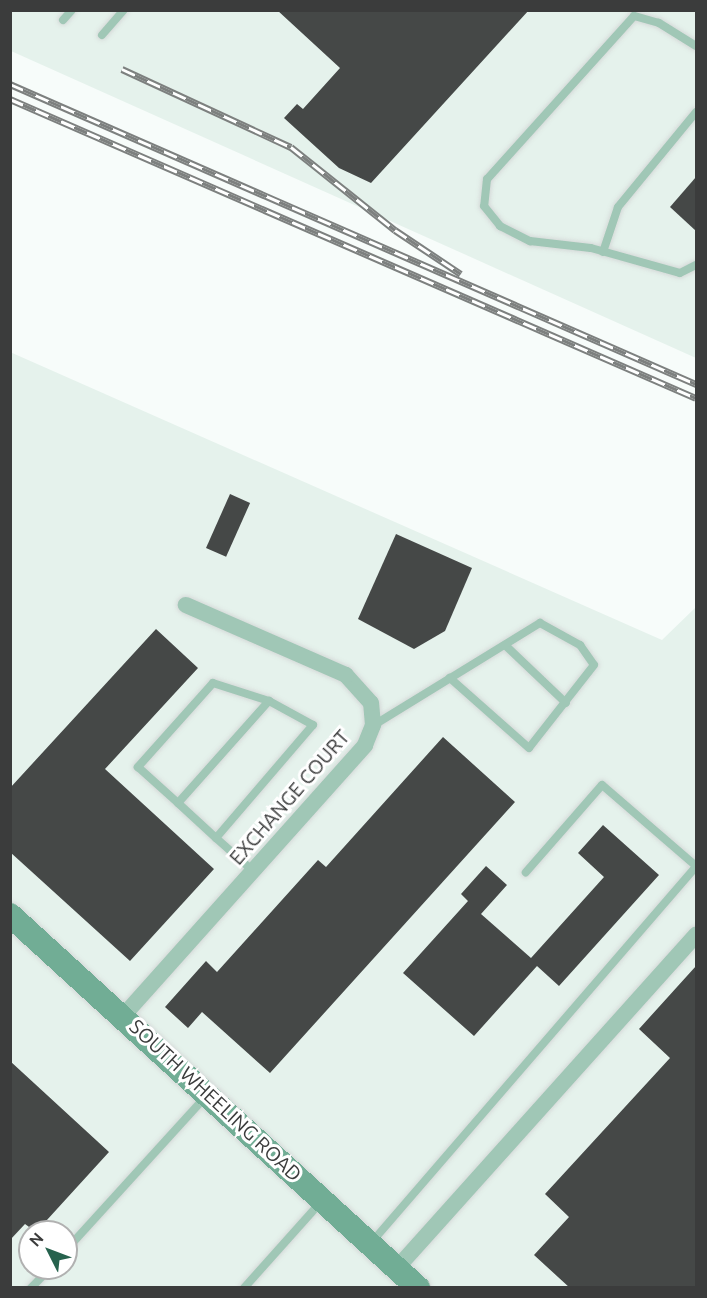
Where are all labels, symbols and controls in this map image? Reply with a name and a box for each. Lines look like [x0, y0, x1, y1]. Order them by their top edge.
street label: EXCHANGE COURT [224, 725, 354, 869]
street label: SOUTH WHEELING ROAD [125, 1014, 307, 1186]
north arrow [18, 1220, 78, 1280]
text: N [25, 1229, 47, 1250]

